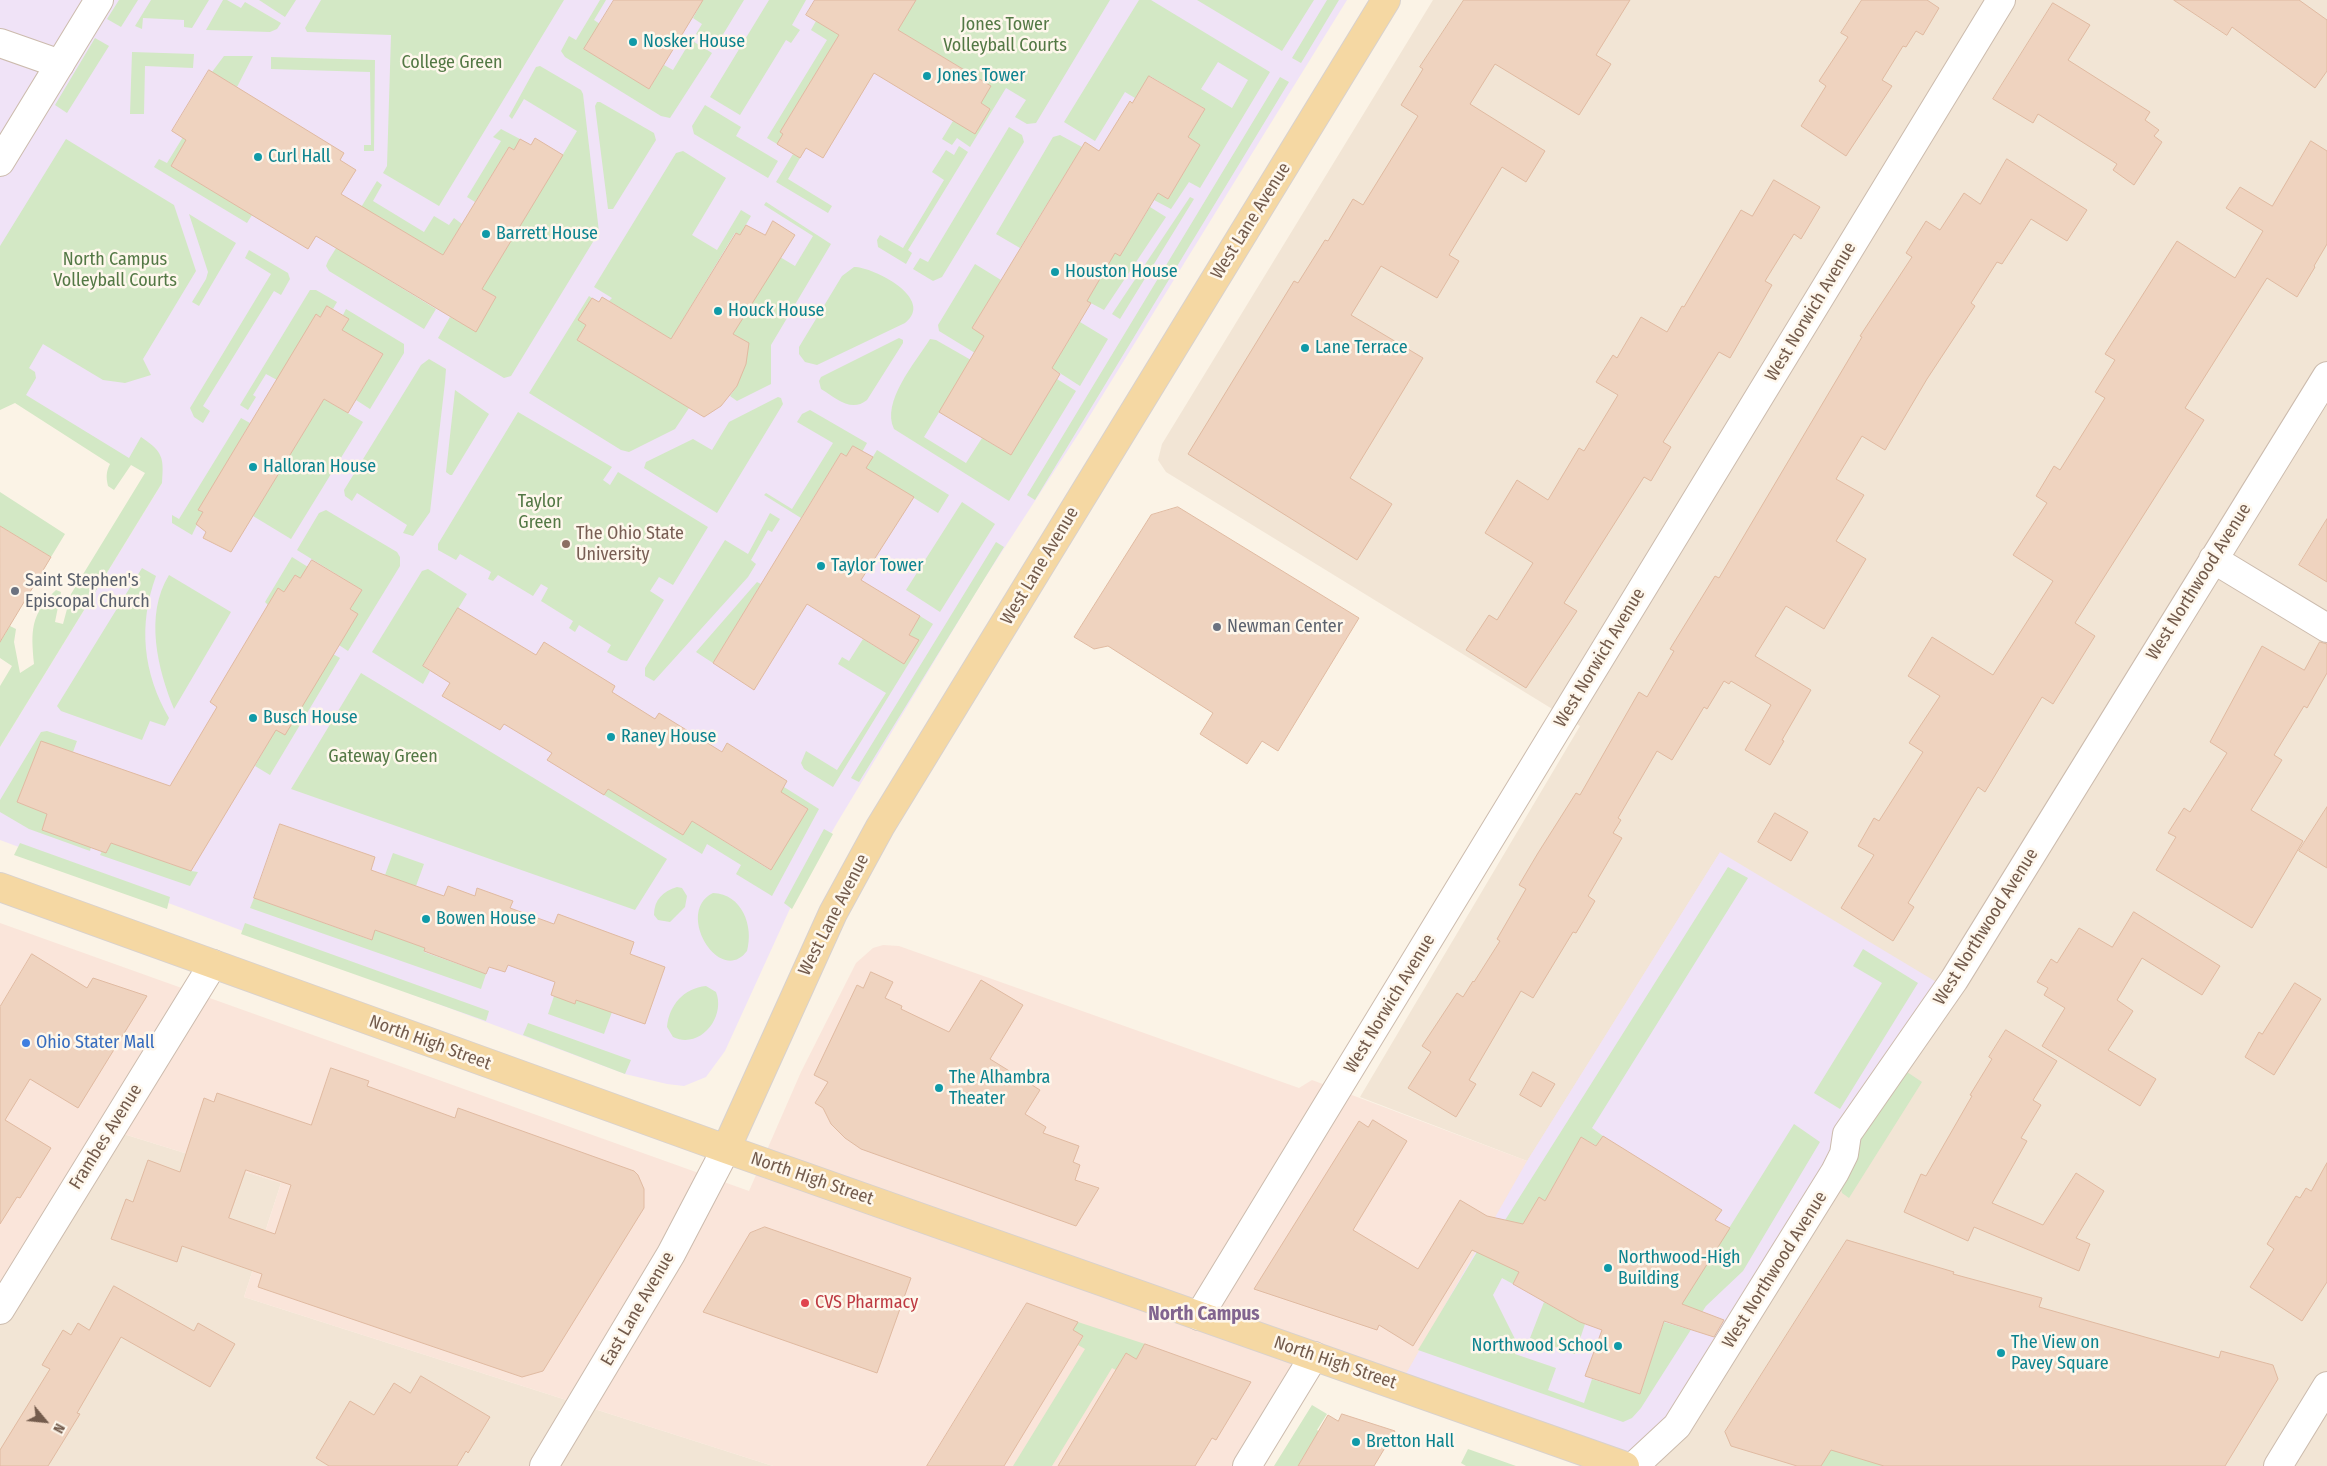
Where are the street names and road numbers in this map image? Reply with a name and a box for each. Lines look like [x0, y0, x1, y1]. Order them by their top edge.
street label: West Lane Avenue [1207, 159, 1295, 283]
street label: West Norwich Avenue [1761, 239, 1861, 385]
street label: West Northwood Avenue [2142, 500, 2256, 664]
street label: West Lane Avenue [996, 503, 1084, 629]
street label: West Norwich Avenue [1550, 585, 1650, 731]
street label: West Northwood Avenue [1929, 845, 2043, 1009]
street label: West Lane Avenue [794, 851, 874, 979]
street label: West Norwich Avenue [1340, 931, 1440, 1077]
street label: North High Street [366, 1011, 494, 1075]
street label: Frambes Avenue [65, 1080, 147, 1194]
street label: North High Street [748, 1148, 876, 1210]
street label: West Northwood Avenue [1718, 1188, 1832, 1352]
street label: East Lane Avenue [597, 1248, 679, 1370]
street label: North High Street [1271, 1332, 1399, 1394]

